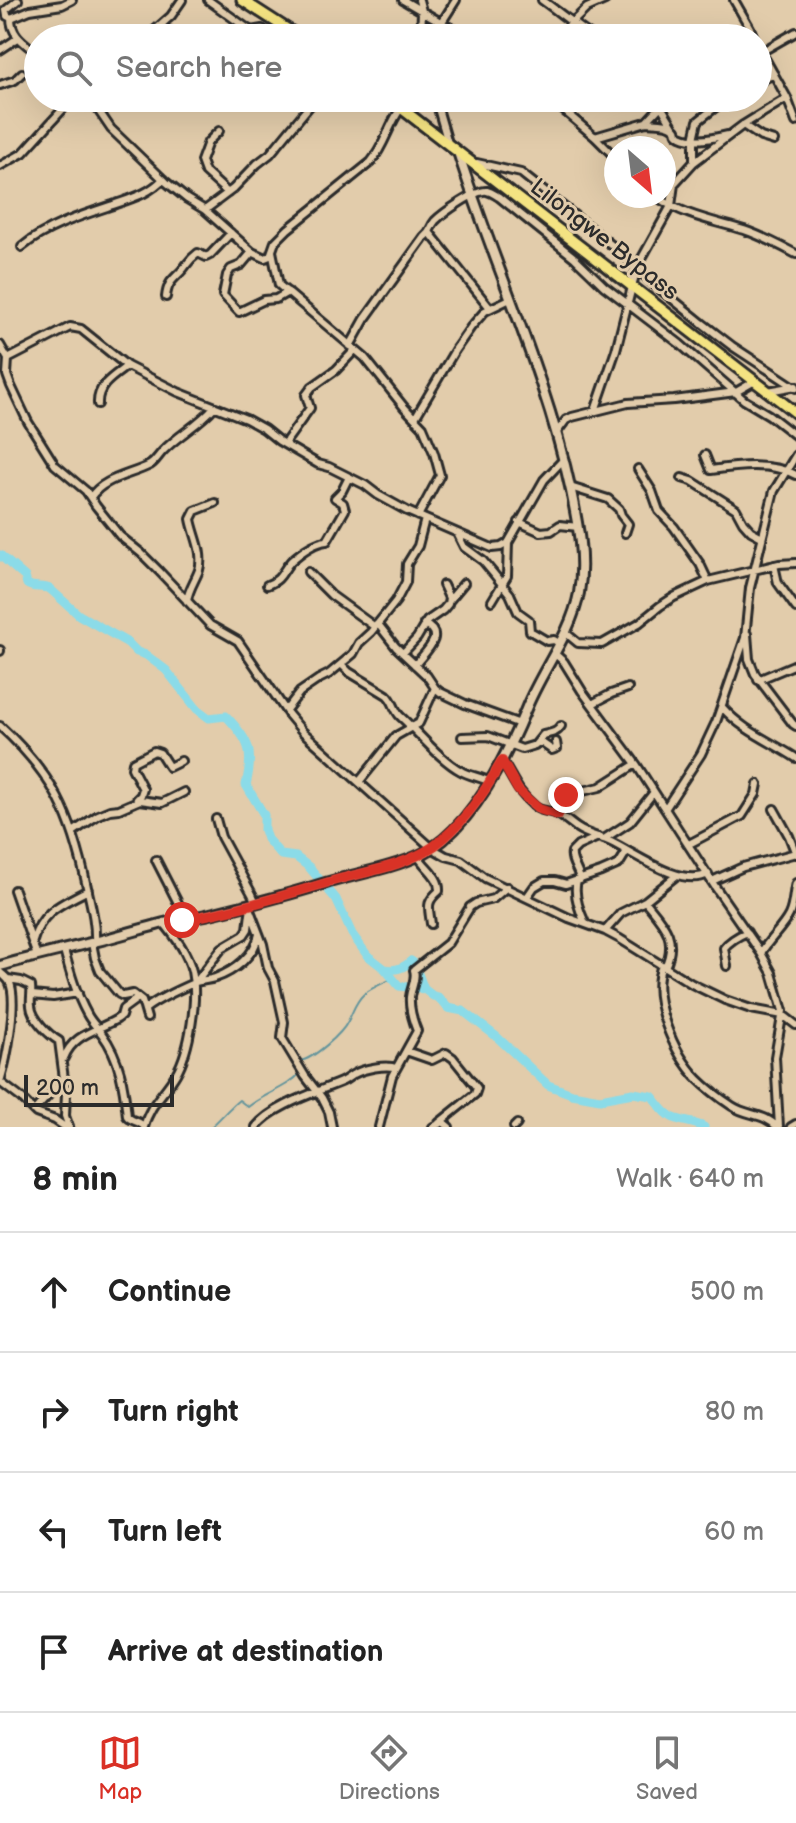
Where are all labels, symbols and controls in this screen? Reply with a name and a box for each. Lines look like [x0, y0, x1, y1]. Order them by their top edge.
search box [24, 24, 772, 112]
icon: search [52, 46, 96, 90]
text: Search here [116, 50, 282, 86]
north arrow [604, 136, 676, 208]
street label: Lilongwe Bypass [525, 172, 685, 307]
route end [548, 777, 584, 813]
route start [164, 902, 200, 938]
scale bar [24, 1071, 174, 1107]
text: 200 m [36, 1075, 99, 1102]
text: 8 min [32, 1159, 118, 1200]
text: Walk · 640 m [616, 1164, 764, 1195]
icon: ahead [32, 1270, 76, 1314]
text: Continue [108, 1274, 231, 1310]
text: 500 m [690, 1277, 764, 1308]
icon: right [32, 1390, 76, 1434]
text: Turn right [108, 1394, 239, 1430]
text: 80 m [705, 1397, 764, 1428]
icon: left [32, 1510, 76, 1554]
text: Turn left [108, 1514, 222, 1550]
text: 60 m [704, 1517, 764, 1548]
icon: arrive [32, 1630, 76, 1674]
text: Arrive at destination [108, 1634, 384, 1670]
tab: Map [98, 1731, 142, 1806]
tab: Directions [339, 1731, 440, 1806]
tab: Saved [636, 1731, 698, 1806]

